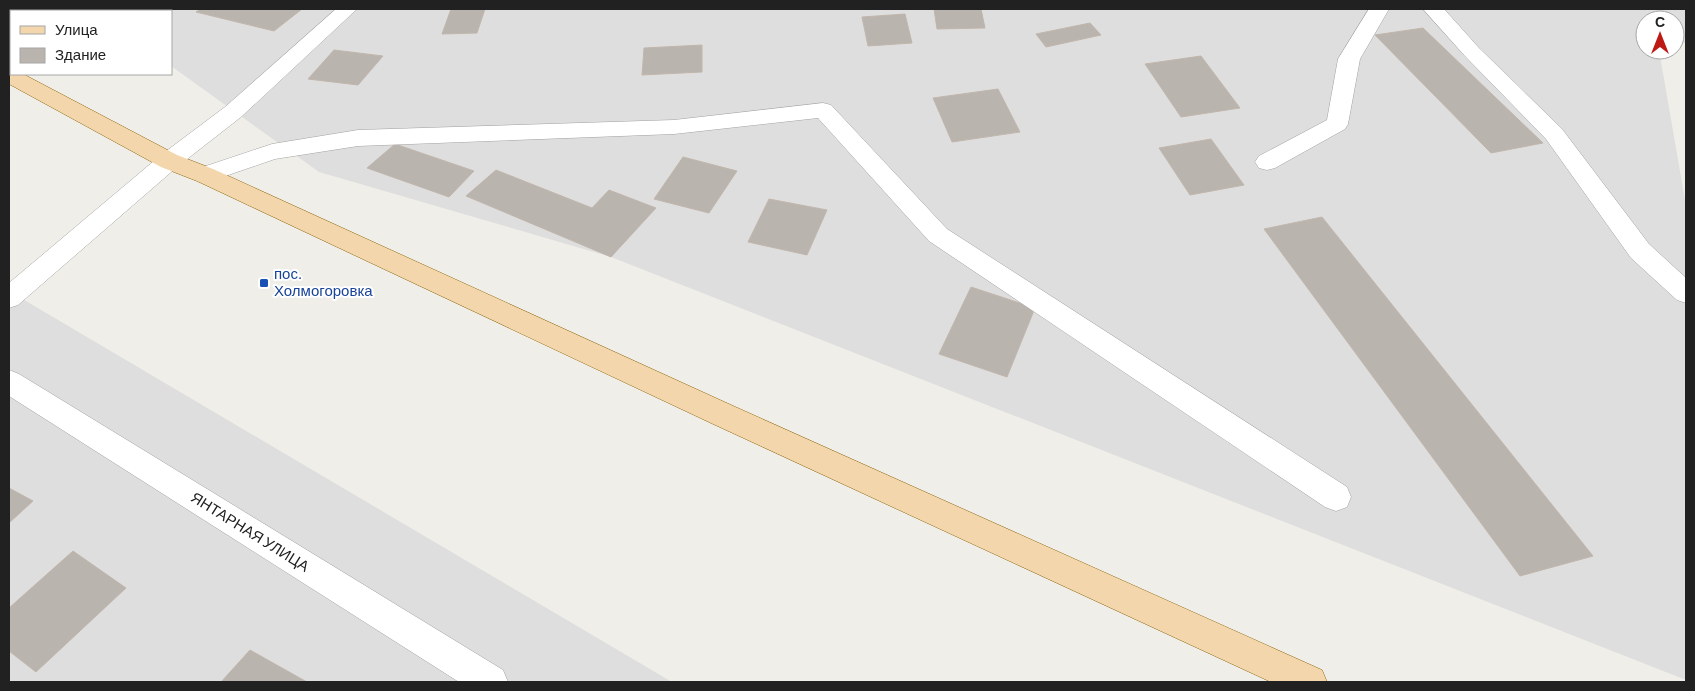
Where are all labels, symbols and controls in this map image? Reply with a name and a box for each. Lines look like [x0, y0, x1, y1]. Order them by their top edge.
legend [10, 10, 172, 75]
north arrow [1635, 10, 1685, 60]
text: С [1655, 13, 1665, 30]
text: Улица [55, 20, 98, 38]
text: Здание [55, 45, 106, 63]
place label: пос. Холмогоровка [274, 264, 373, 299]
marker: пос. Холмогоровка [258, 277, 270, 289]
street label: ЯНТАРНАЯ УЛИЦА [188, 488, 313, 575]

